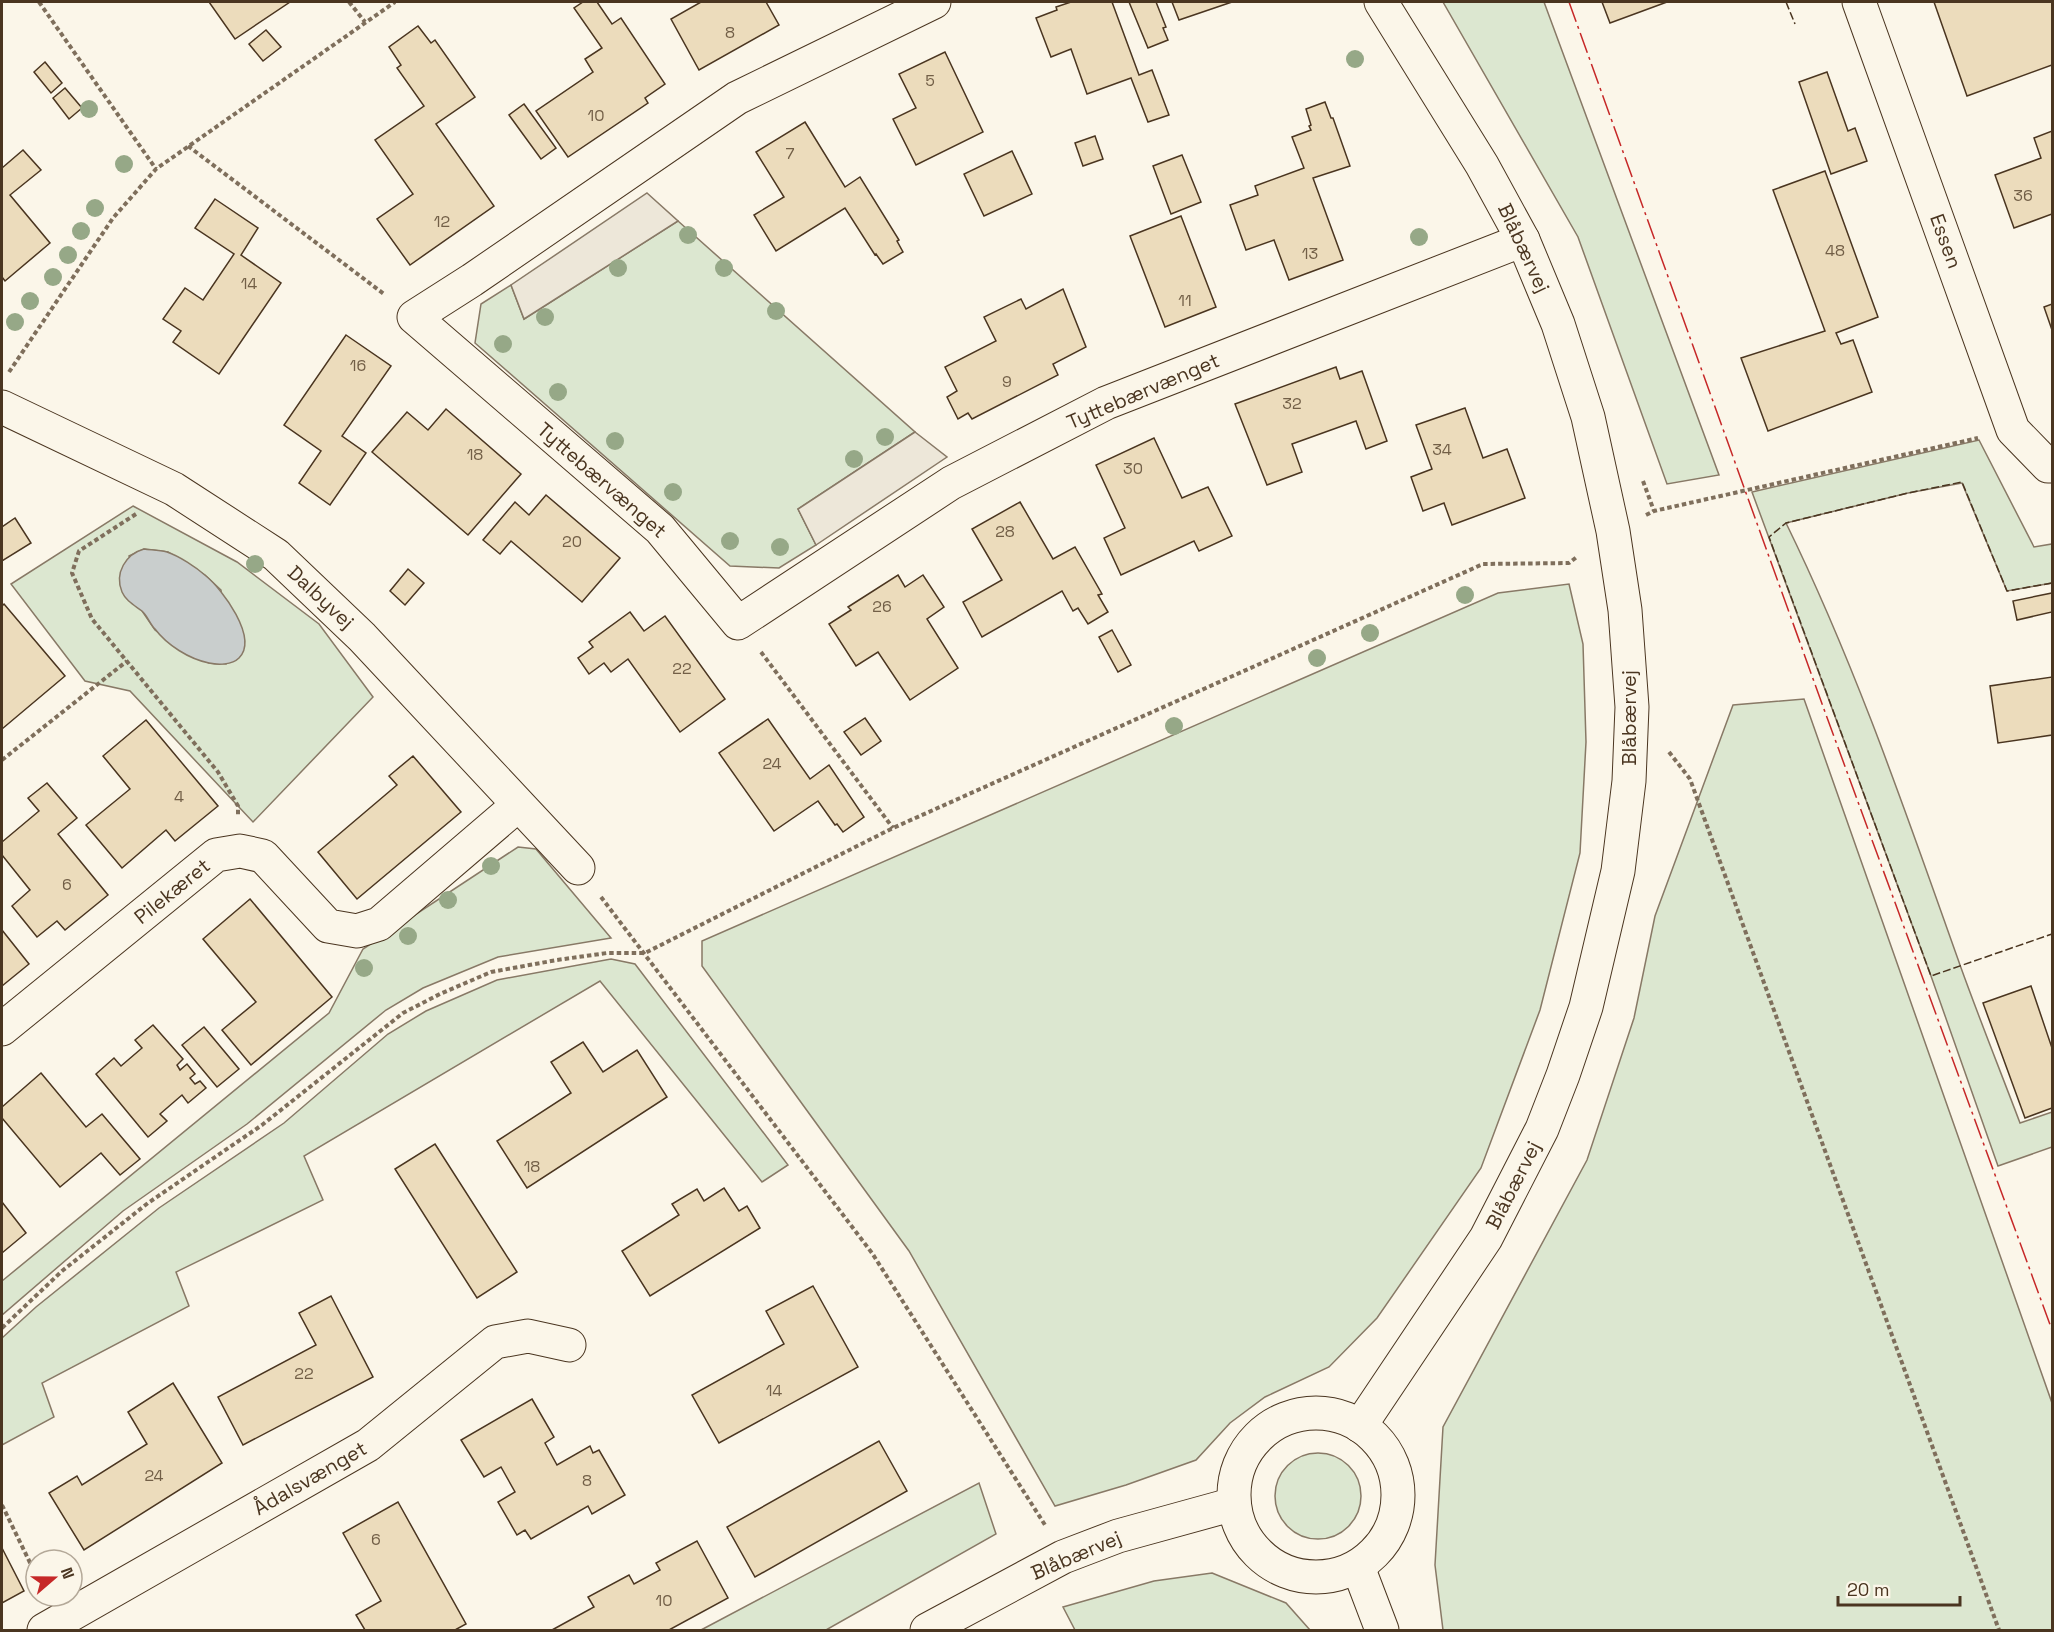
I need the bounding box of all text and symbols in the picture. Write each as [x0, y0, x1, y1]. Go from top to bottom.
house number: 8 [725, 22, 735, 43]
house number: 5 [925, 70, 935, 91]
house number: 10 [588, 105, 604, 126]
house number: 7 [785, 143, 795, 164]
house number: 36 [2013, 185, 2033, 206]
street label: Blåbærvej [1492, 199, 1556, 297]
street label: Essen [1924, 210, 1968, 272]
house number: 12 [434, 211, 450, 232]
house number: 48 [1825, 240, 1845, 261]
house number: 13 [1302, 243, 1318, 264]
house number: 14 [241, 273, 257, 294]
house number: 11 [1178, 290, 1192, 311]
street label: Tyttebærvænget [1063, 347, 1223, 435]
house number: 16 [350, 355, 366, 376]
house number: 9 [1002, 371, 1012, 392]
house number: 32 [1282, 393, 1302, 414]
street label: Tyttebærvænget [532, 417, 672, 543]
house number: 34 [1432, 439, 1452, 460]
house number: 18 [467, 444, 483, 465]
house number: 30 [1123, 458, 1143, 479]
house number: 28 [995, 521, 1015, 542]
house number: 20 [562, 531, 582, 552]
street label: Dalbyvej [282, 560, 360, 634]
house number: 26 [872, 596, 892, 617]
house number: 22 [672, 658, 692, 679]
street label: Blåbærvej [1616, 670, 1642, 766]
house number: 24 [762, 753, 782, 774]
house number: 4 [174, 786, 184, 807]
street label: Pilekæret [129, 852, 215, 930]
house number: 6 [62, 874, 72, 895]
street label: Blåbærvej [1480, 1136, 1546, 1234]
house number: 18 [524, 1156, 540, 1177]
house number: 22 [294, 1363, 314, 1384]
house number: 14 [766, 1380, 782, 1401]
street label: Ådalsvænget [249, 1435, 371, 1521]
house number: 24 [144, 1465, 164, 1486]
house number: 8 [582, 1470, 592, 1491]
street label: Blåbærvej [1027, 1524, 1125, 1586]
house number: 6 [371, 1529, 381, 1550]
north arrow [24, 1548, 84, 1608]
text: N [56, 1564, 79, 1582]
scale bar [1838, 1569, 1960, 1607]
text: 20 m [1847, 1578, 1890, 1601]
house number: 10 [656, 1590, 672, 1611]

